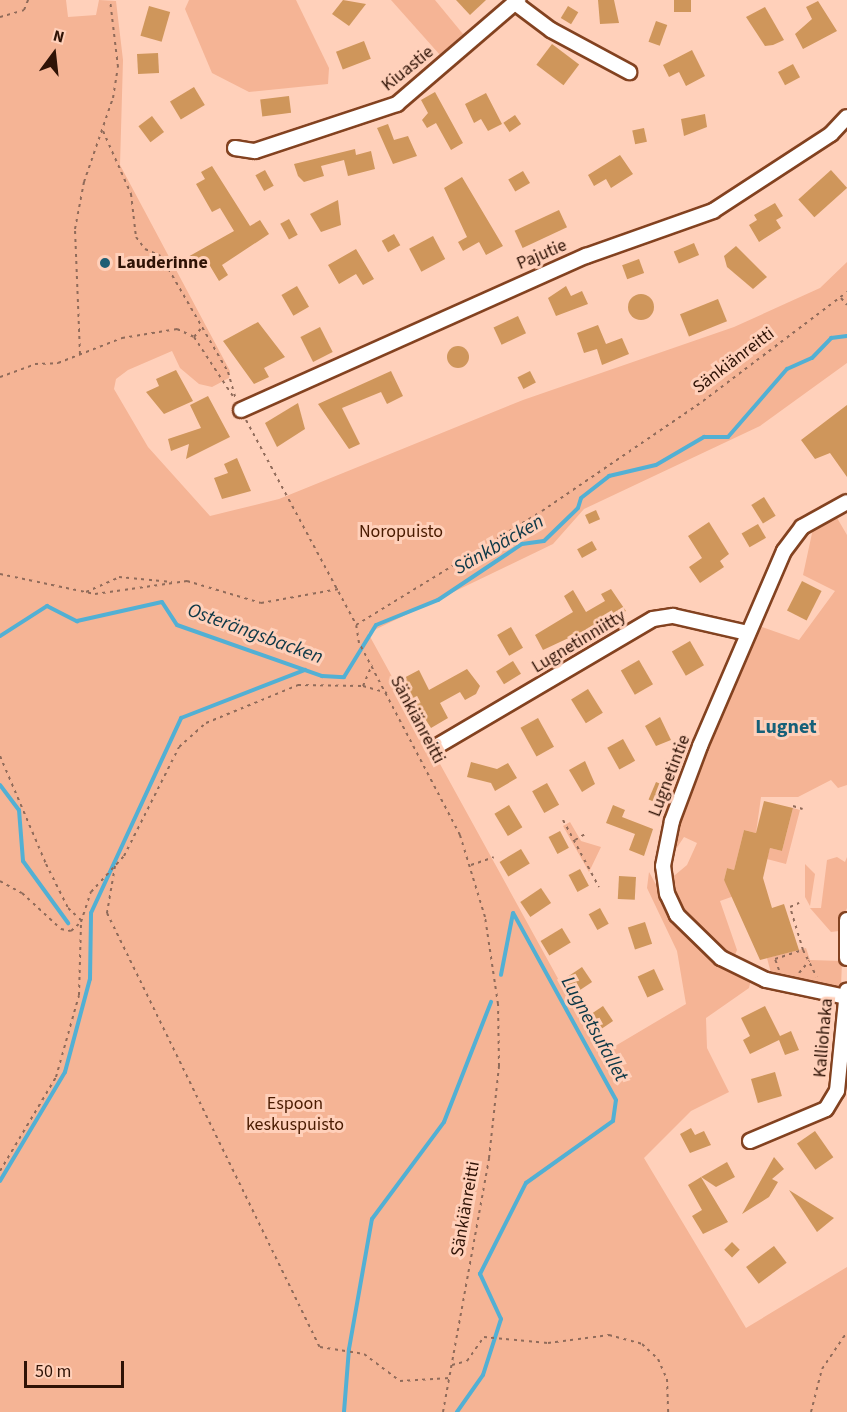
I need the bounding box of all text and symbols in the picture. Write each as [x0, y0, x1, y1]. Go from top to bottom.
north arrow [24, 24, 84, 84]
text: N [51, 25, 67, 49]
street label: Kiuastie [378, 42, 438, 96]
street label: Pajutie [514, 235, 570, 275]
place label: Lauderinne [117, 252, 208, 274]
marker: Lauderinne [98, 256, 112, 270]
street label: Sänkiänreitti [689, 323, 779, 399]
water label: Sänkbäcken [450, 510, 548, 580]
park label: Noropuisto [359, 521, 443, 543]
water label: Osterängsbacken [184, 598, 326, 670]
street label: Lugnetinniitty [528, 606, 630, 678]
street label: Sänkiänreitti [385, 672, 449, 768]
district label: Lugnet [755, 715, 817, 739]
street label: Lugnetintie [645, 732, 695, 820]
water label: Lugnetsufallet [555, 972, 633, 1086]
street label: Kalliohaka [810, 997, 838, 1079]
park label: Espoon keskuspuisto [246, 1094, 344, 1136]
street label: Sänkiänreitti [447, 1160, 485, 1258]
scale bar [27, 1349, 128, 1387]
text: 50 m [35, 1359, 71, 1384]

